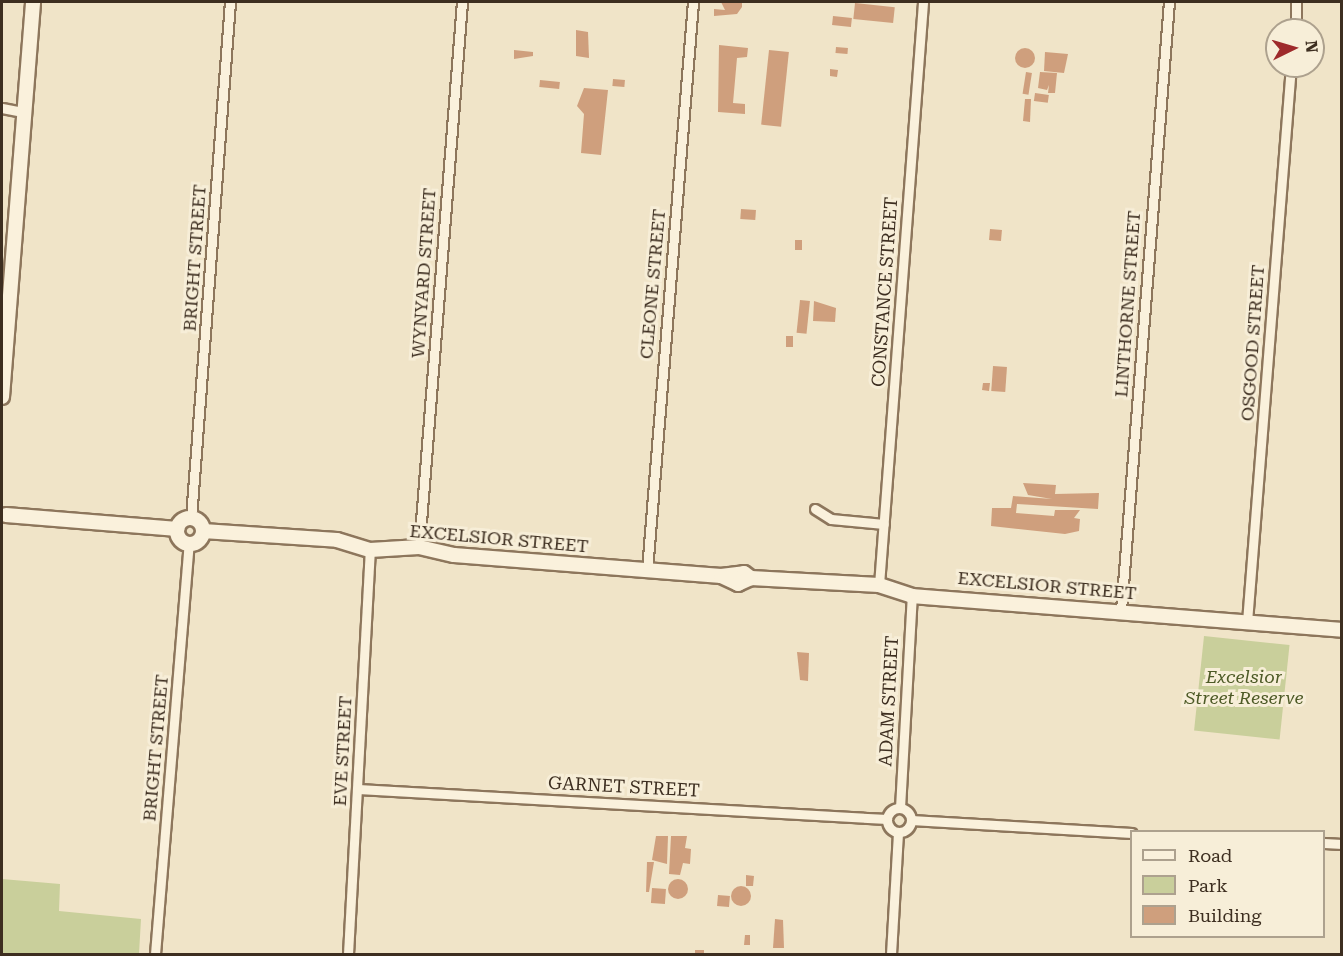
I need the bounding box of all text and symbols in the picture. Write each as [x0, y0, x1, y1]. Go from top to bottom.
north arrow [1265, 18, 1325, 78]
text: N [1301, 40, 1321, 54]
street label: BRIGHT STREET [179, 184, 211, 332]
street label: WYNYARD STREET [407, 187, 441, 359]
street label: CONSTANCE STREET [868, 196, 902, 388]
street label: CLEONE STREET [636, 208, 670, 360]
street label: LINTHORNE STREET [1111, 210, 1145, 398]
street label: OSGOOD STREET [1237, 264, 1269, 422]
street label: EXCELSIOR STREET [409, 520, 589, 558]
street label: EXCELSIOR STREET [957, 567, 1137, 605]
street label: ADAM STREET [875, 635, 903, 767]
park label: Excelsior Street Reserve [1184, 667, 1304, 710]
street label: BRIGHT STREET [139, 674, 173, 822]
street label: EVE STREET [329, 695, 357, 807]
street label: GARNET STREET [548, 772, 700, 802]
legend [1130, 830, 1325, 938]
text: Road [1188, 845, 1232, 866]
text: Park [1188, 875, 1228, 896]
text: Building [1188, 905, 1262, 926]

